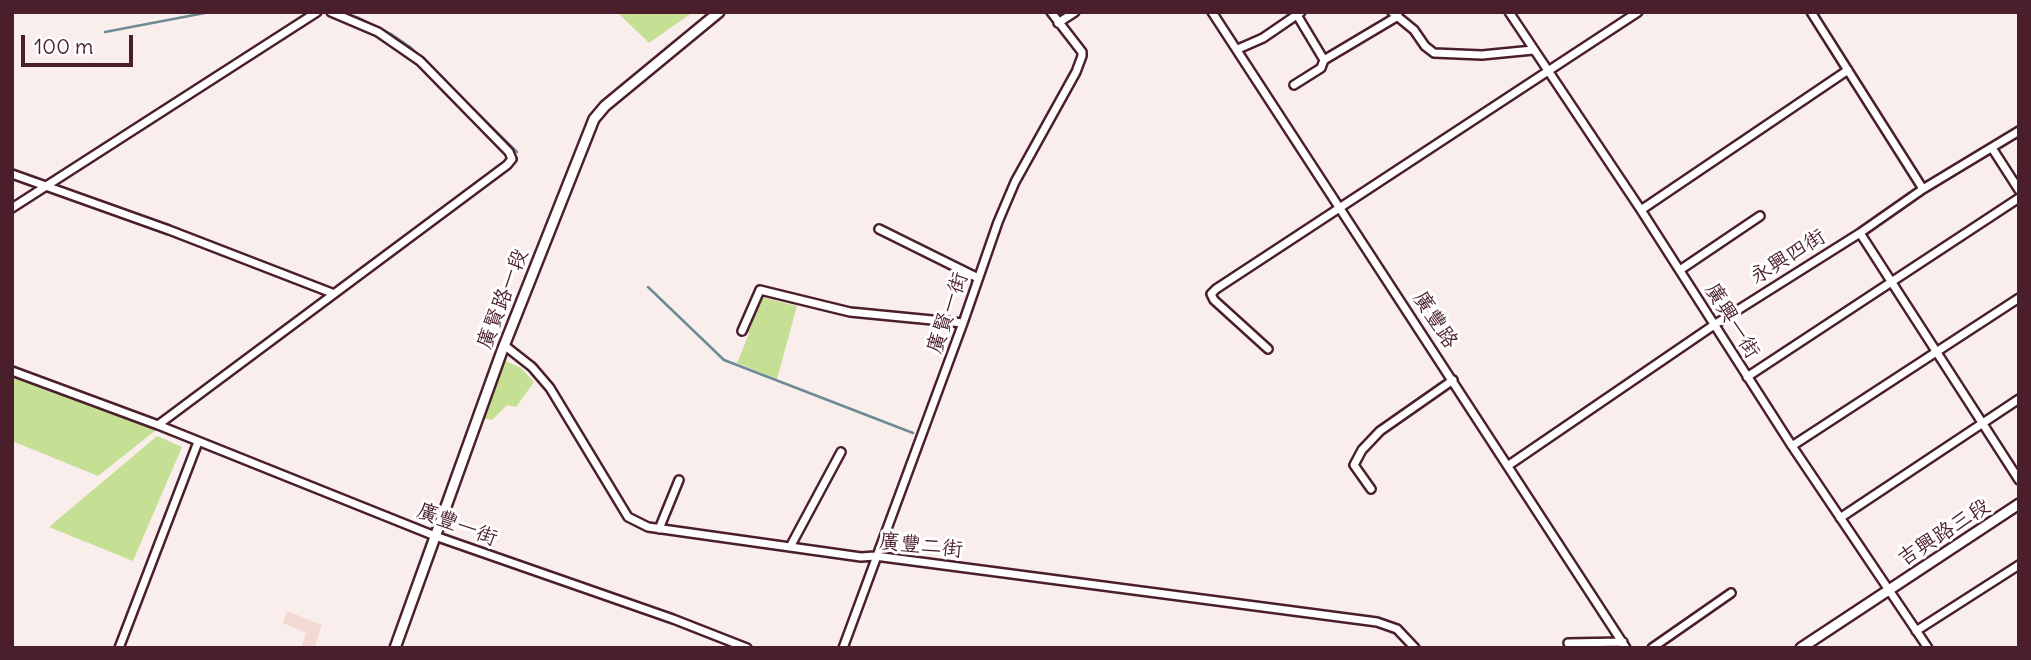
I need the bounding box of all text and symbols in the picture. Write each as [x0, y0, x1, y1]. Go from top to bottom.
scale bar [24, 21, 136, 65]
text: 100 m [34, 33, 93, 60]
street label: 永興四街 [1746, 224, 1830, 290]
street label: 廣賢路一段 [472, 245, 534, 353]
street label: 廣賢一街 [922, 269, 974, 357]
street label: 廣興一街 [1699, 279, 1765, 363]
street label: 廣豐路 [1407, 287, 1463, 353]
street label: 吉興路三段 [1893, 494, 1995, 572]
street label: 廣豐一街 [413, 498, 501, 552]
street label: 廣豐二街 [878, 529, 964, 563]

